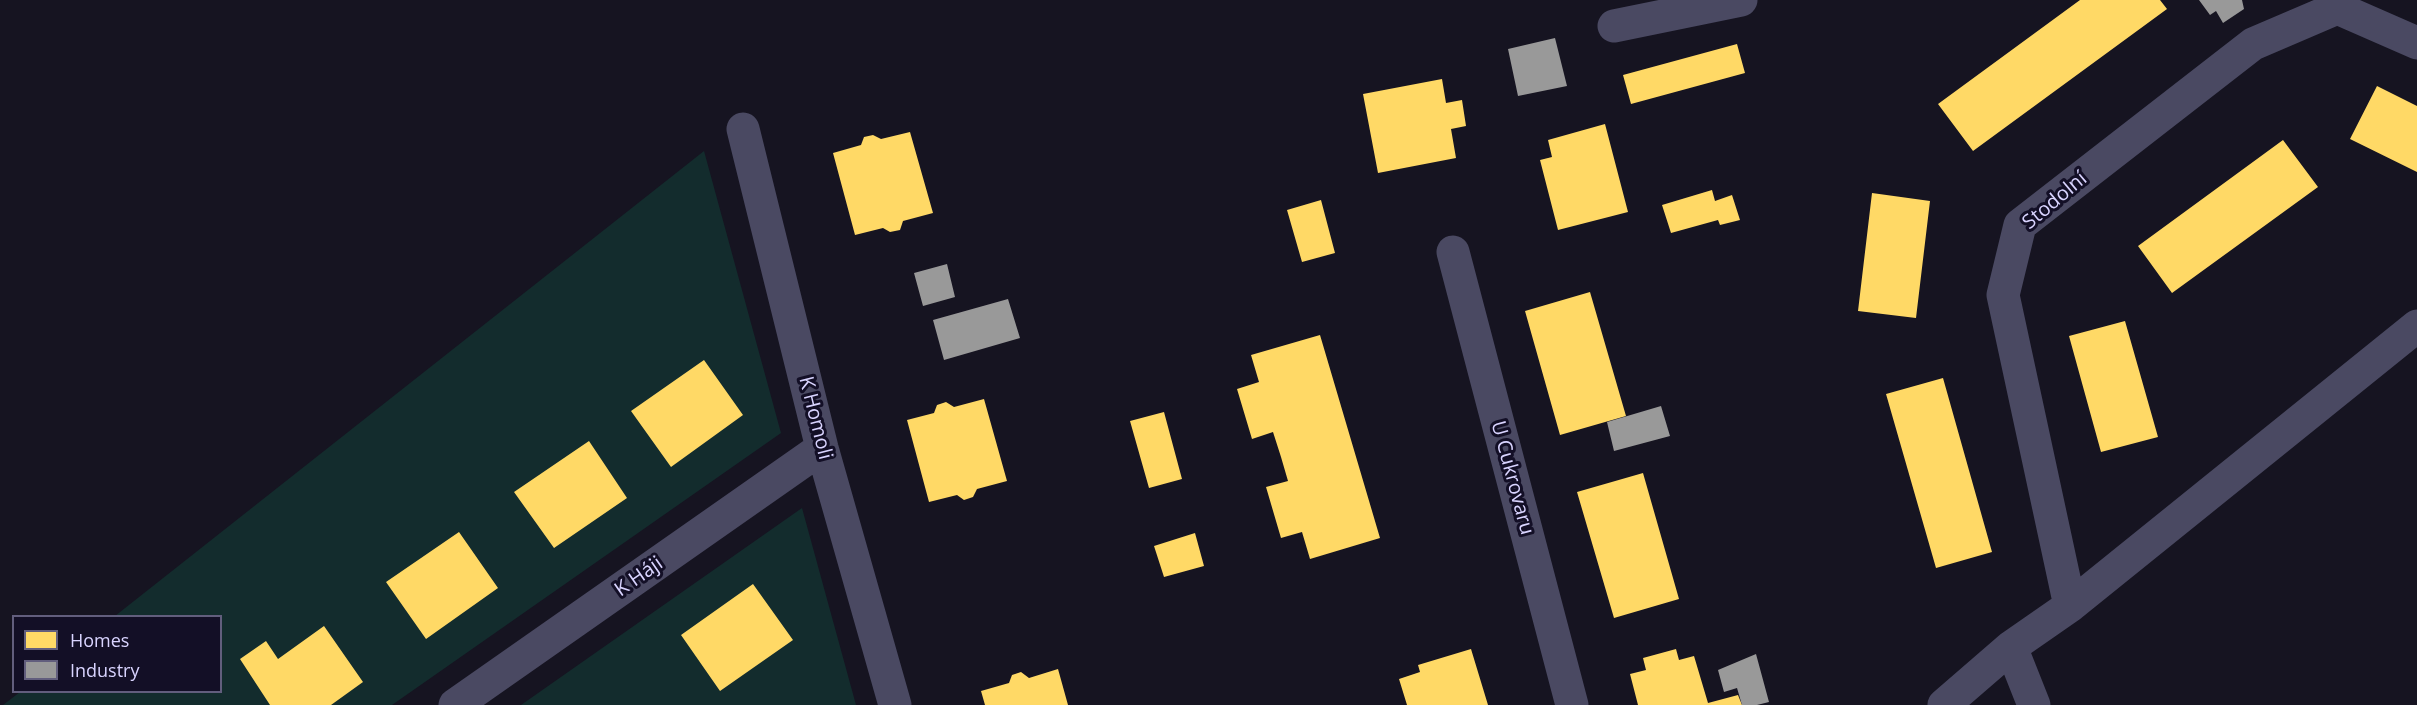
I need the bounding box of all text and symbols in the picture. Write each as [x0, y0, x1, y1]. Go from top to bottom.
street label: Stodolní [2018, 167, 2092, 235]
street label: K Homoli [793, 374, 837, 462]
street label: U Cukrovaru [1485, 418, 1539, 538]
street label: K Háji [610, 552, 668, 602]
legend [12, 615, 222, 693]
text: Homes [70, 628, 129, 652]
text: Industry [70, 658, 140, 682]

